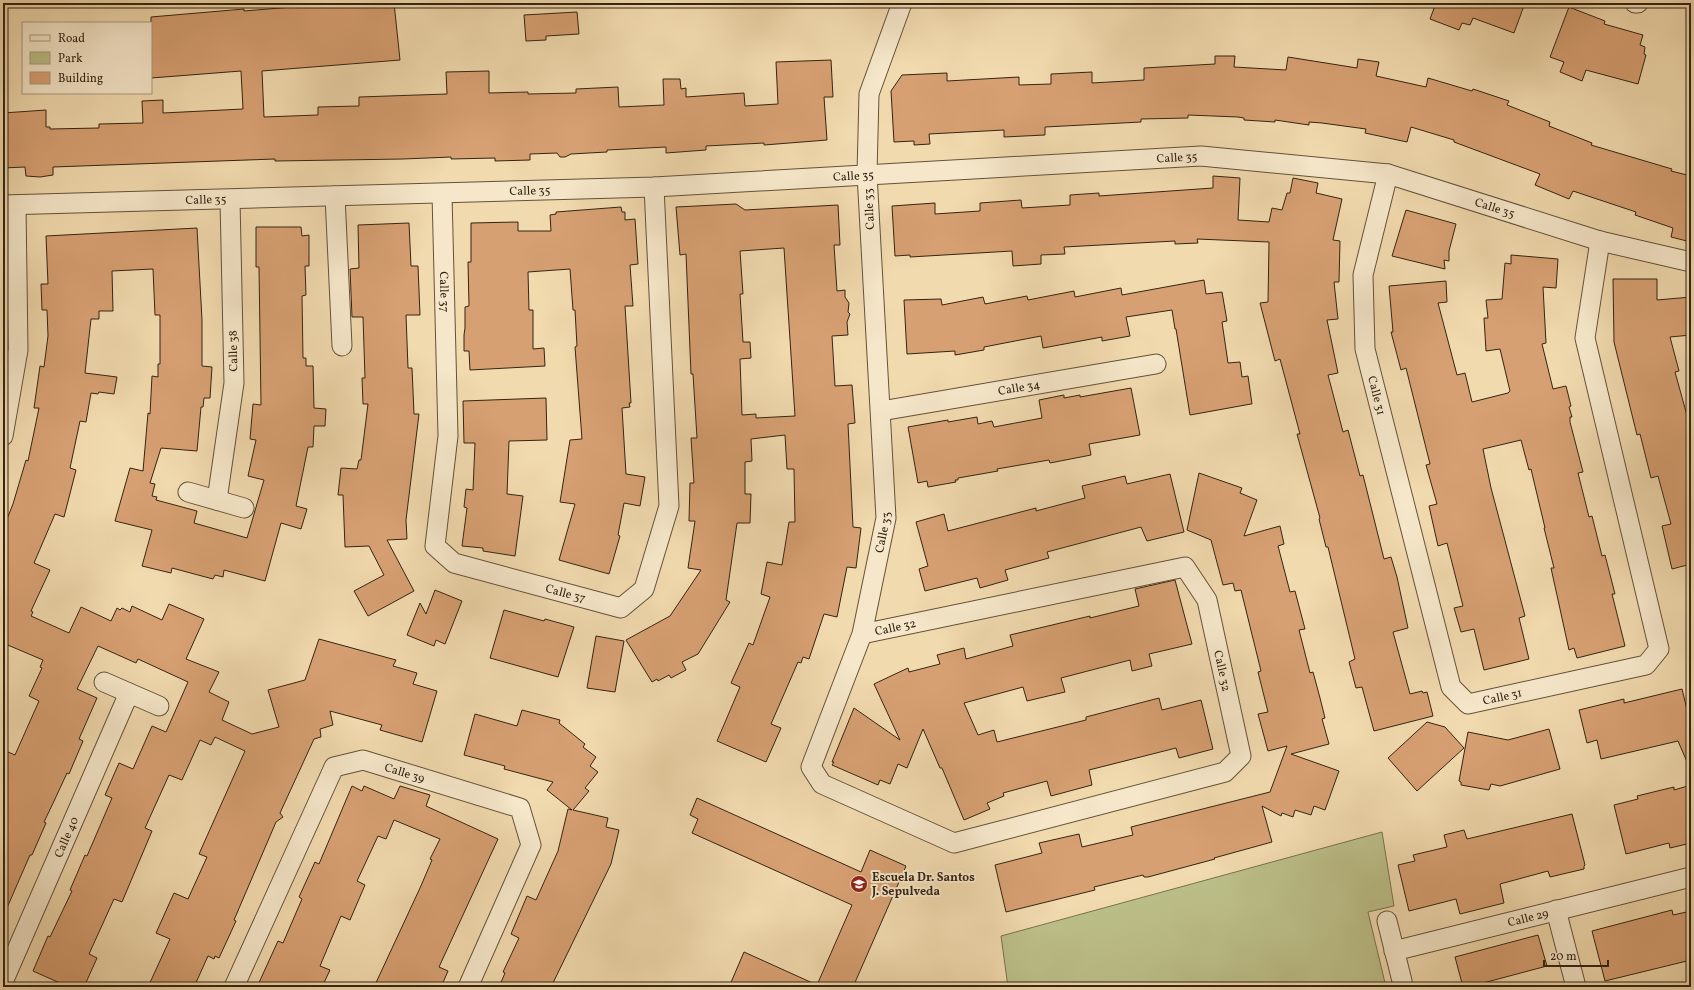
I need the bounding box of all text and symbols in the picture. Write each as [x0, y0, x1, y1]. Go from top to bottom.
legend [22, 22, 152, 94]
text: Road [58, 31, 85, 47]
text: Park [58, 51, 83, 67]
text: Building [58, 71, 103, 87]
street label: Calle 35 [1156, 149, 1198, 168]
street label: Calle 35 [833, 168, 875, 186]
street label: Calle 35 [509, 183, 551, 200]
street label: Calle 33 [861, 188, 879, 230]
street label: Calle 35 [185, 192, 227, 209]
street label: Calle 35 [1473, 195, 1517, 223]
street label: Calle 37 [435, 271, 452, 313]
street label: Calle 38 [226, 330, 242, 372]
street label: Calle 31 [1363, 374, 1389, 417]
street label: Calle 34 [997, 377, 1041, 400]
street label: Calle 33 [872, 512, 895, 554]
street label: Calle 37 [543, 581, 588, 607]
street label: Calle 32 [873, 616, 918, 640]
street label: Calle 32 [1209, 649, 1234, 693]
street label: Calle 31 [1481, 685, 1524, 710]
street label: Calle 39 [382, 760, 426, 787]
street label: Calle 40 [51, 815, 83, 861]
place label: Escuela Dr. Santos J. Sepulveda [871, 870, 975, 900]
school or university icon: Escuela Dr. Santos J. Sepulveda [849, 874, 869, 894]
street label: Calle 29 [1506, 906, 1550, 931]
scale bar [1544, 942, 1608, 968]
text: 20 m [1550, 949, 1577, 965]

